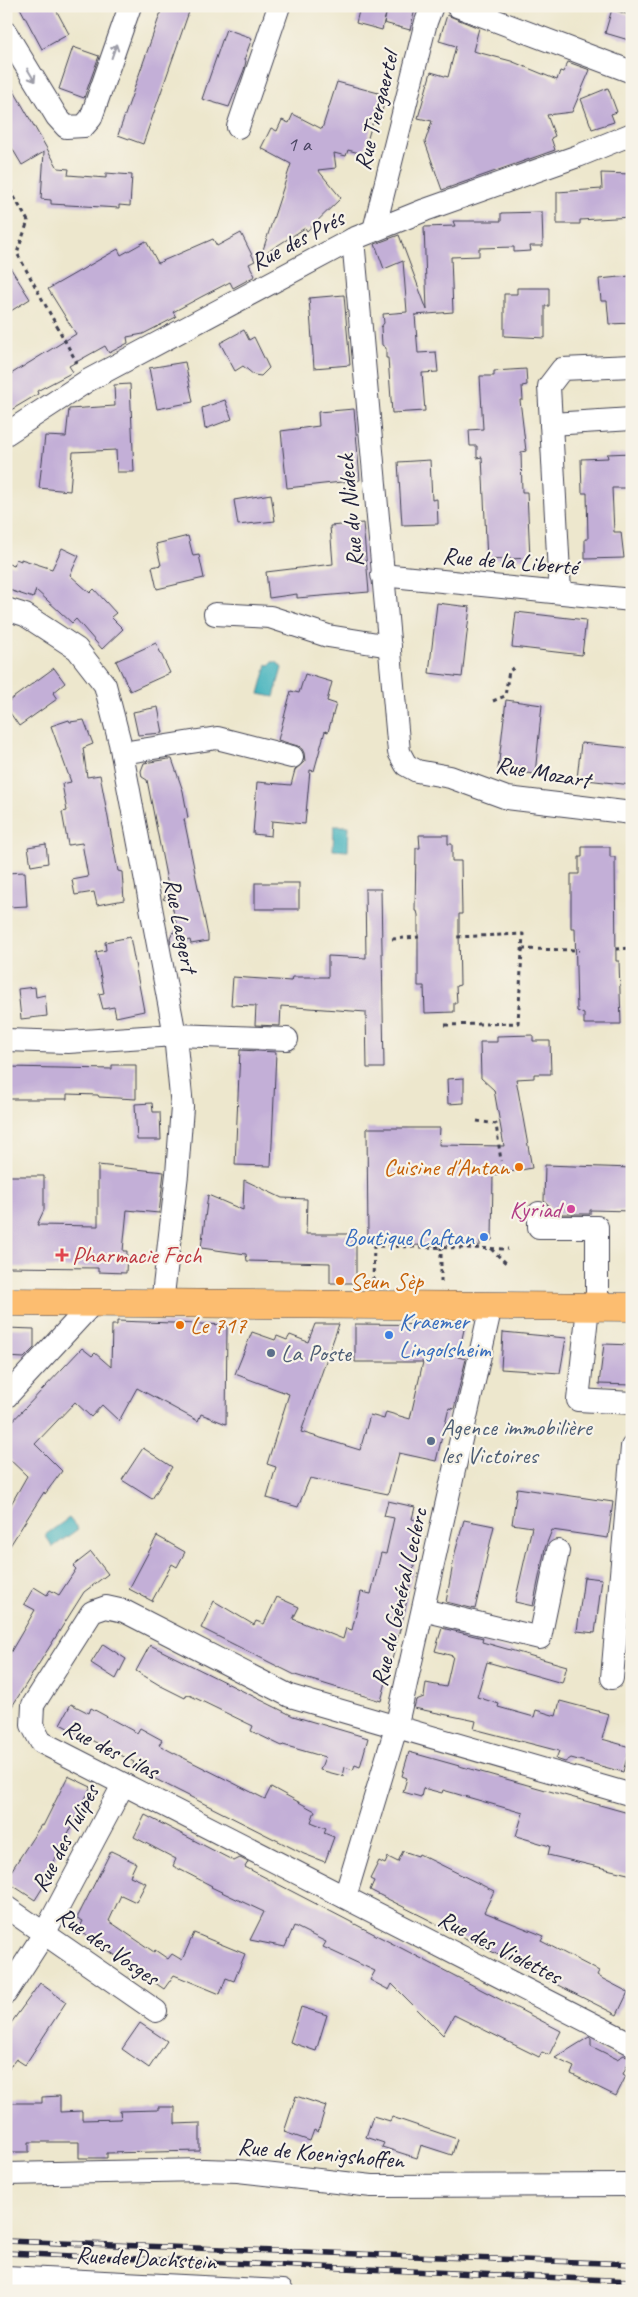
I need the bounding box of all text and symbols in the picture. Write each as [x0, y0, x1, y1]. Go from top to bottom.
one-way arrow [110, 44, 119, 59]
street label: Rue Tiergaertel [347, 45, 406, 173]
one-way arrow [27, 67, 37, 81]
house number: 1 a [287, 131, 313, 157]
street label: Rue des Prés [245, 202, 351, 277]
street label: Rue du Nideck [330, 451, 370, 569]
street label: Rue de la Liberté [441, 540, 583, 582]
street label: Rue Mozart [494, 749, 595, 796]
street label: Rue Laegert [157, 875, 205, 978]
place label: Cuisine d'Antan [383, 1152, 510, 1182]
marker: Cuisine d'Antan [513, 1161, 525, 1173]
place label: Kyriad [509, 1194, 565, 1224]
marker: Kyriad [565, 1203, 577, 1215]
place label: Boutique Caftan [344, 1222, 475, 1252]
marker: Boutique Caftan [478, 1231, 490, 1243]
place label: Pharmacie Foch [72, 1240, 203, 1270]
marker: Pharmacie Foch [56, 1249, 68, 1261]
place label: Seun Sèp [350, 1266, 424, 1296]
marker: Seun Sèp [334, 1275, 346, 1287]
place label: Kraemer Lingolsheim [399, 1306, 491, 1364]
place label: Le 717 [190, 1310, 247, 1340]
marker: Le 717 [174, 1319, 186, 1331]
marker: Kraemer Lingolsheim [383, 1329, 395, 1341]
place label: La Poste [281, 1338, 353, 1368]
marker: La Poste [265, 1347, 277, 1359]
place label: Agence immobilière les Victoires [441, 1412, 594, 1470]
marker: Agence immobilière les Victoires [425, 1435, 437, 1447]
street label: Rue du Général Leclerc [364, 1504, 434, 1689]
street label: Rue des Lilas [58, 1712, 166, 1787]
street label: Rue des Tulipes [24, 1778, 107, 1897]
street label: Rue des Vosges [51, 1900, 166, 1993]
street label: Rue des Violettes [433, 1903, 568, 1992]
street label: Rue de Koenigshoffen [237, 2131, 407, 2175]
street label: Rue de Dachstein [75, 2239, 218, 2277]

